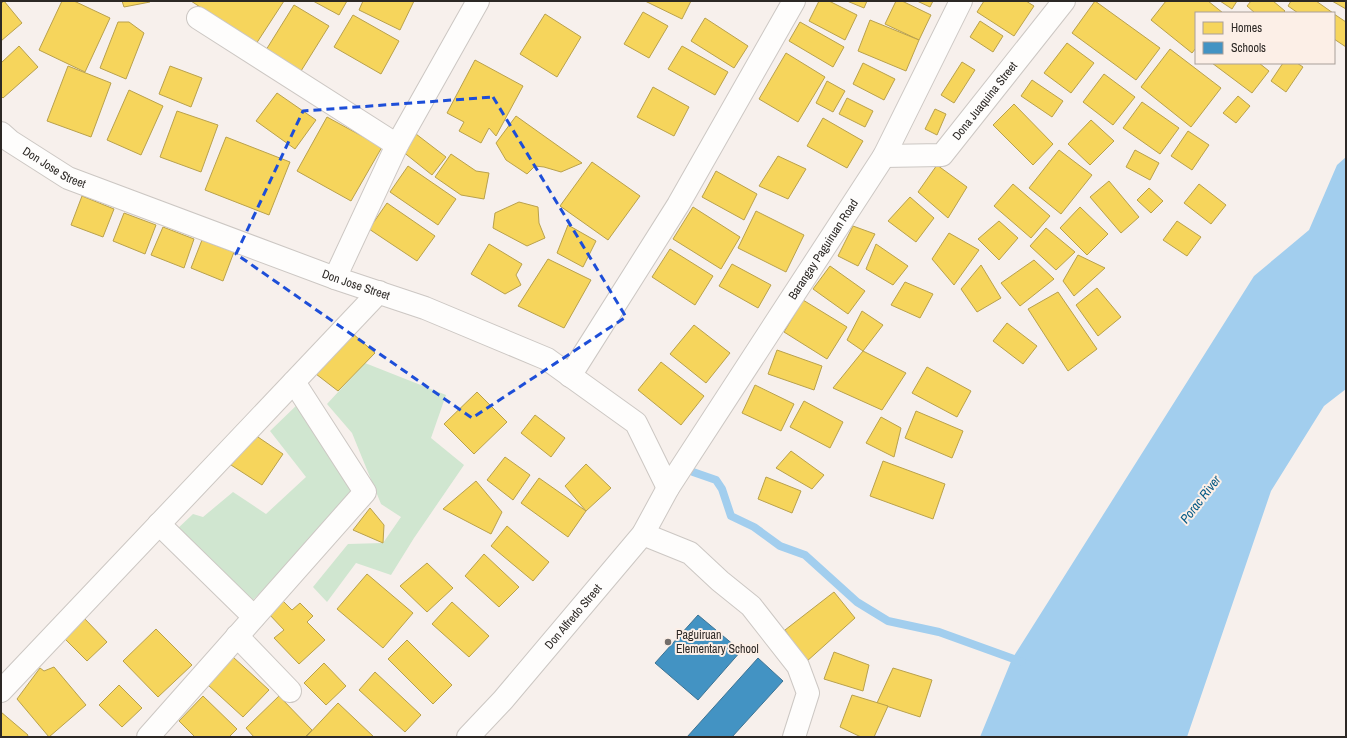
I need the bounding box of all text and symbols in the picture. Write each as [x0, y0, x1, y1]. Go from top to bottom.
legend [1195, 12, 1335, 64]
text: Homes [1231, 20, 1262, 36]
text: Schools [1231, 40, 1266, 56]
street label: Dona Juaquina Street [949, 58, 1021, 144]
street label: Don Jose Street [20, 143, 88, 192]
street label: Barangay Paguiruan Road [785, 196, 862, 303]
street label: Don Jose Street [320, 266, 392, 304]
water label: Porac River [1176, 472, 1225, 527]
street label: Don Alfredo Street [541, 580, 606, 653]
place label: Paguiruan Elementary School [676, 627, 759, 657]
marker: Paguiruan Elementary School [663, 637, 673, 647]

